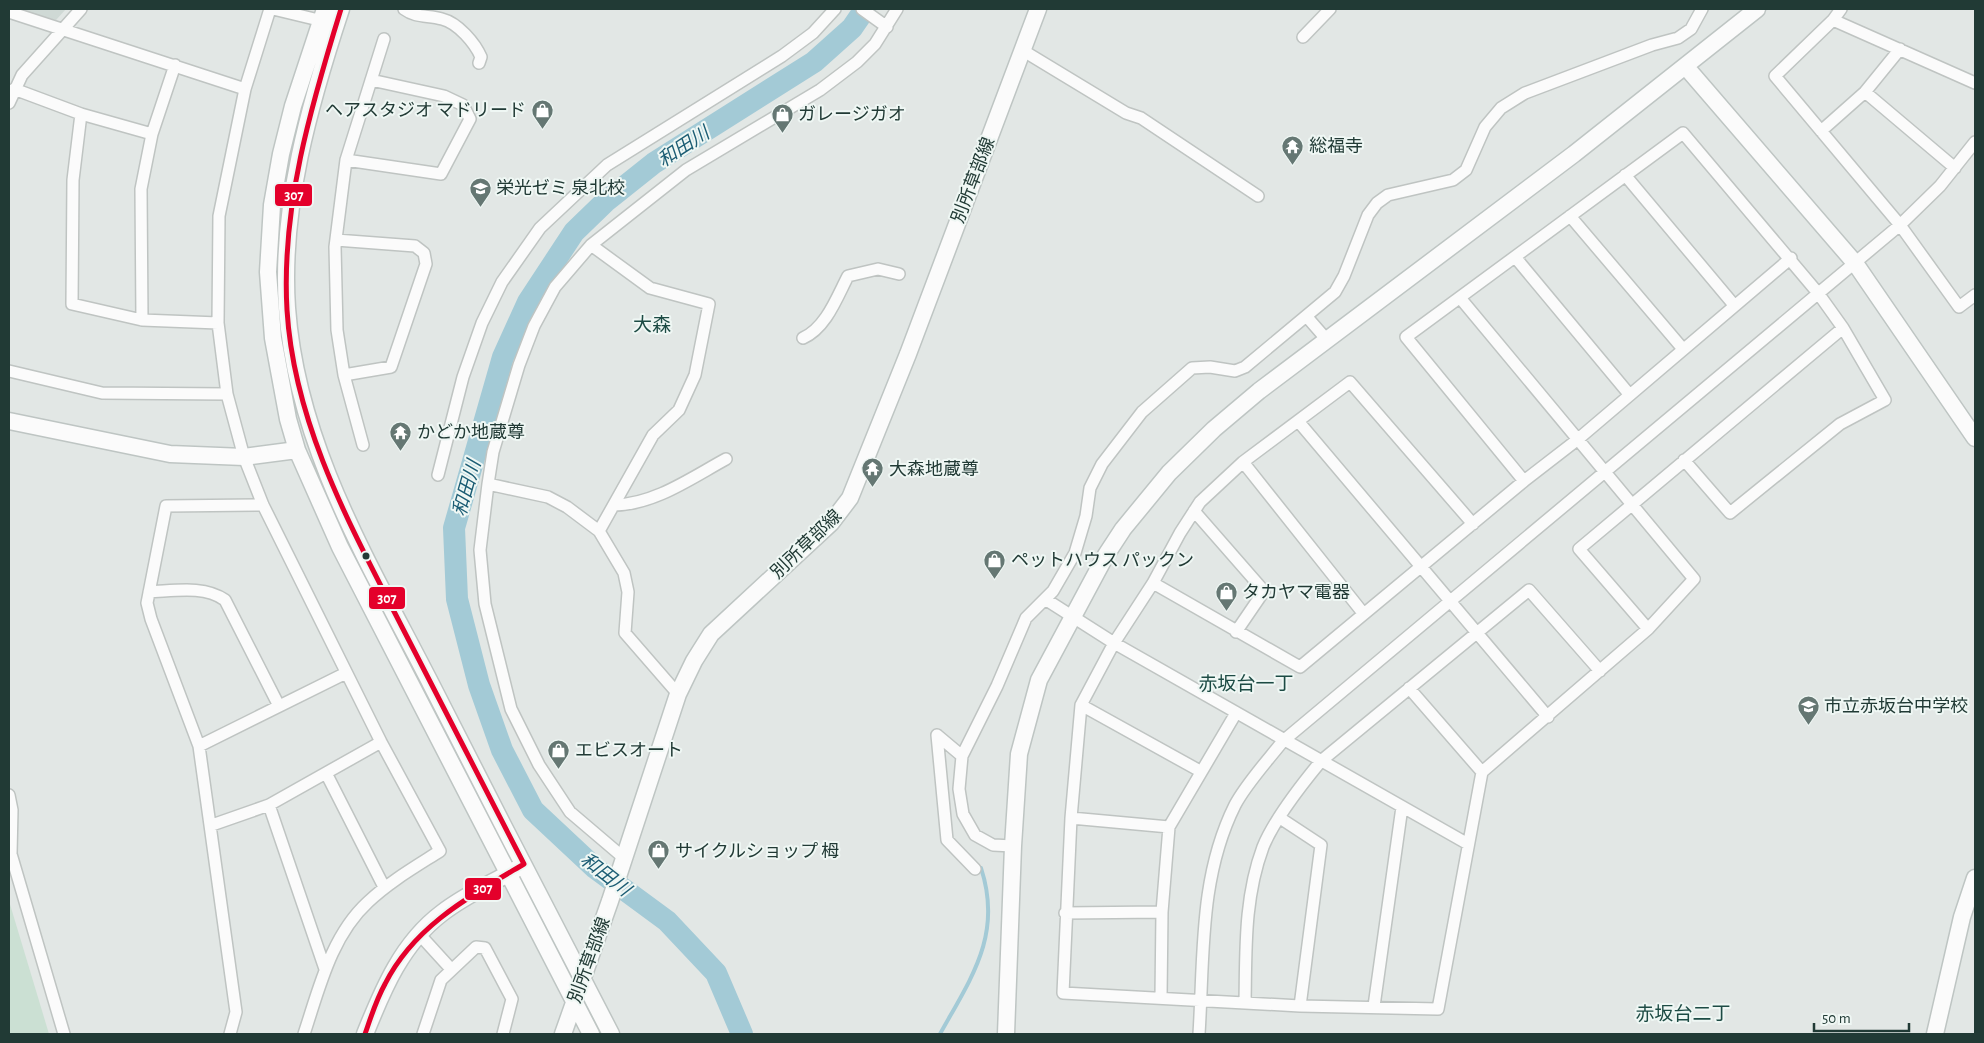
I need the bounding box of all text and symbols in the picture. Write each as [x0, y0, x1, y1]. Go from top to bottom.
shop icon: ヘアスタジオ マドリード [530, 98, 554, 129]
place label: ヘアスタジオ マドリード [325, 101, 526, 120]
shop icon: ガレージガオ [770, 102, 794, 133]
place label: ガレージガオ [798, 105, 906, 124]
water label: 和田川 [654, 122, 715, 171]
street label: 別所草部線 [948, 134, 998, 226]
temple icon: 総福寺 [1281, 134, 1305, 165]
place label: 総福寺 [1309, 136, 1363, 156]
school or university icon: 栄光ゼミ 泉北校 [468, 176, 492, 207]
place label: 栄光ゼミ 泉北校 [496, 178, 625, 198]
line badge: 307 [274, 183, 313, 207]
text: 307 [284, 189, 304, 203]
district label: 大森 [633, 314, 671, 335]
temple icon: かどか地蔵尊 [389, 420, 413, 451]
place label: かどか地蔵尊 [417, 422, 525, 442]
water label: 和田川 [449, 456, 485, 518]
temple icon: 大森地蔵尊 [861, 457, 885, 488]
place label: 大森地蔵尊 [889, 459, 979, 479]
street label: 別所草部線 [767, 506, 845, 582]
shop icon: ペットハウス パックン [983, 548, 1007, 579]
unlabelled marker [361, 551, 371, 561]
place label: ペットハウス パックン [1011, 551, 1194, 570]
shop icon: タカヤマ電器 [1214, 580, 1238, 611]
place label: タカヤマ電器 [1242, 583, 1350, 602]
line badge: 307 [368, 586, 406, 610]
text: 307 [377, 592, 397, 606]
district label: 赤坂台一丁 [1198, 673, 1294, 694]
school or university icon: 市立赤坂台中学校 [1796, 694, 1820, 725]
place label: 市立赤坂台中学校 [1824, 696, 1968, 716]
shop icon: エビスオート [547, 738, 571, 769]
place label: エビスオート [575, 741, 683, 760]
shop icon: サイクルショップ 栂 [647, 839, 671, 870]
place label: サイクルショップ 栂 [675, 842, 839, 861]
water label: 和田川 [577, 849, 636, 901]
line badge: 307 [464, 877, 502, 901]
text: 307 [473, 882, 493, 896]
street label: 別所草部線 [564, 914, 614, 1006]
scale bar [1814, 1000, 1909, 1032]
district label: 赤坂台二丁 [1635, 1003, 1731, 1024]
text: 50 m [1822, 1011, 1851, 1026]

